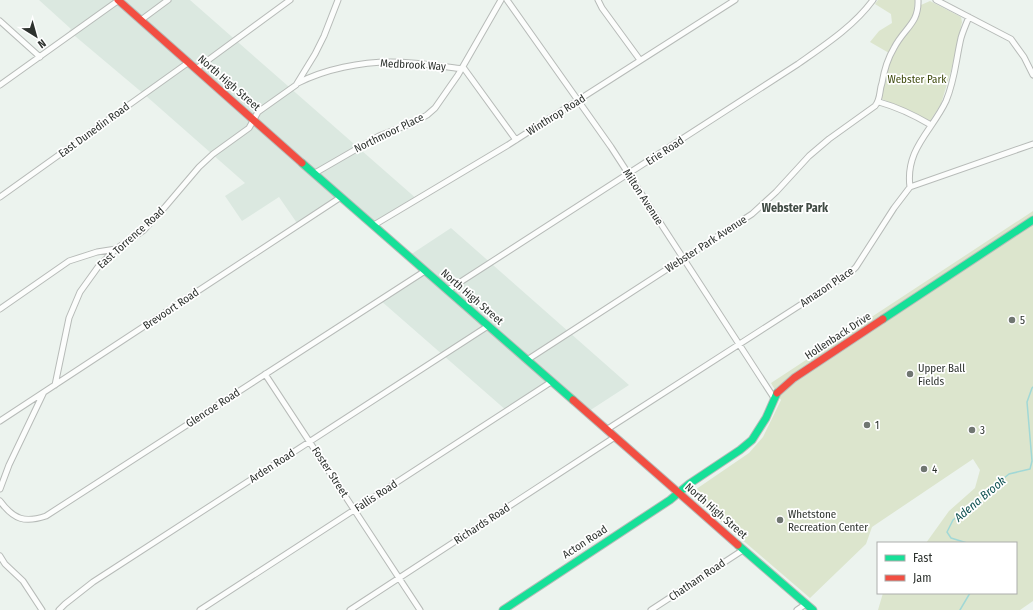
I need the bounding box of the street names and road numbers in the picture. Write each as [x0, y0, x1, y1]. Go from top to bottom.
street label: North High Street [195, 52, 263, 114]
street label: Medbrook Way [380, 57, 446, 73]
street label: Winthrop Road [524, 92, 588, 138]
street label: East Dunedin Road [56, 100, 132, 160]
street label: Northmoor Place [352, 111, 426, 155]
street label: Erie Road [644, 134, 686, 168]
street label: Milton Avenue [620, 167, 666, 227]
street label: East Torrence Road [95, 205, 167, 271]
street label: Webster Park Avenue [663, 213, 749, 275]
street label: Amazon Place [798, 264, 856, 310]
street label: North High Street [438, 266, 506, 328]
street label: Brevoort Road [141, 286, 201, 332]
street label: Hollenback Drive [802, 310, 874, 362]
street label: Glencoe Road [184, 386, 242, 430]
street label: Foster Street [309, 444, 351, 500]
street label: Arden Road [247, 446, 297, 486]
street label: Fallis Road [352, 477, 400, 515]
street label: North High Street [682, 480, 750, 542]
street label: Richards Road [452, 501, 512, 547]
street label: Acton Road [560, 523, 610, 561]
street label: Chatham Road [666, 556, 728, 604]

